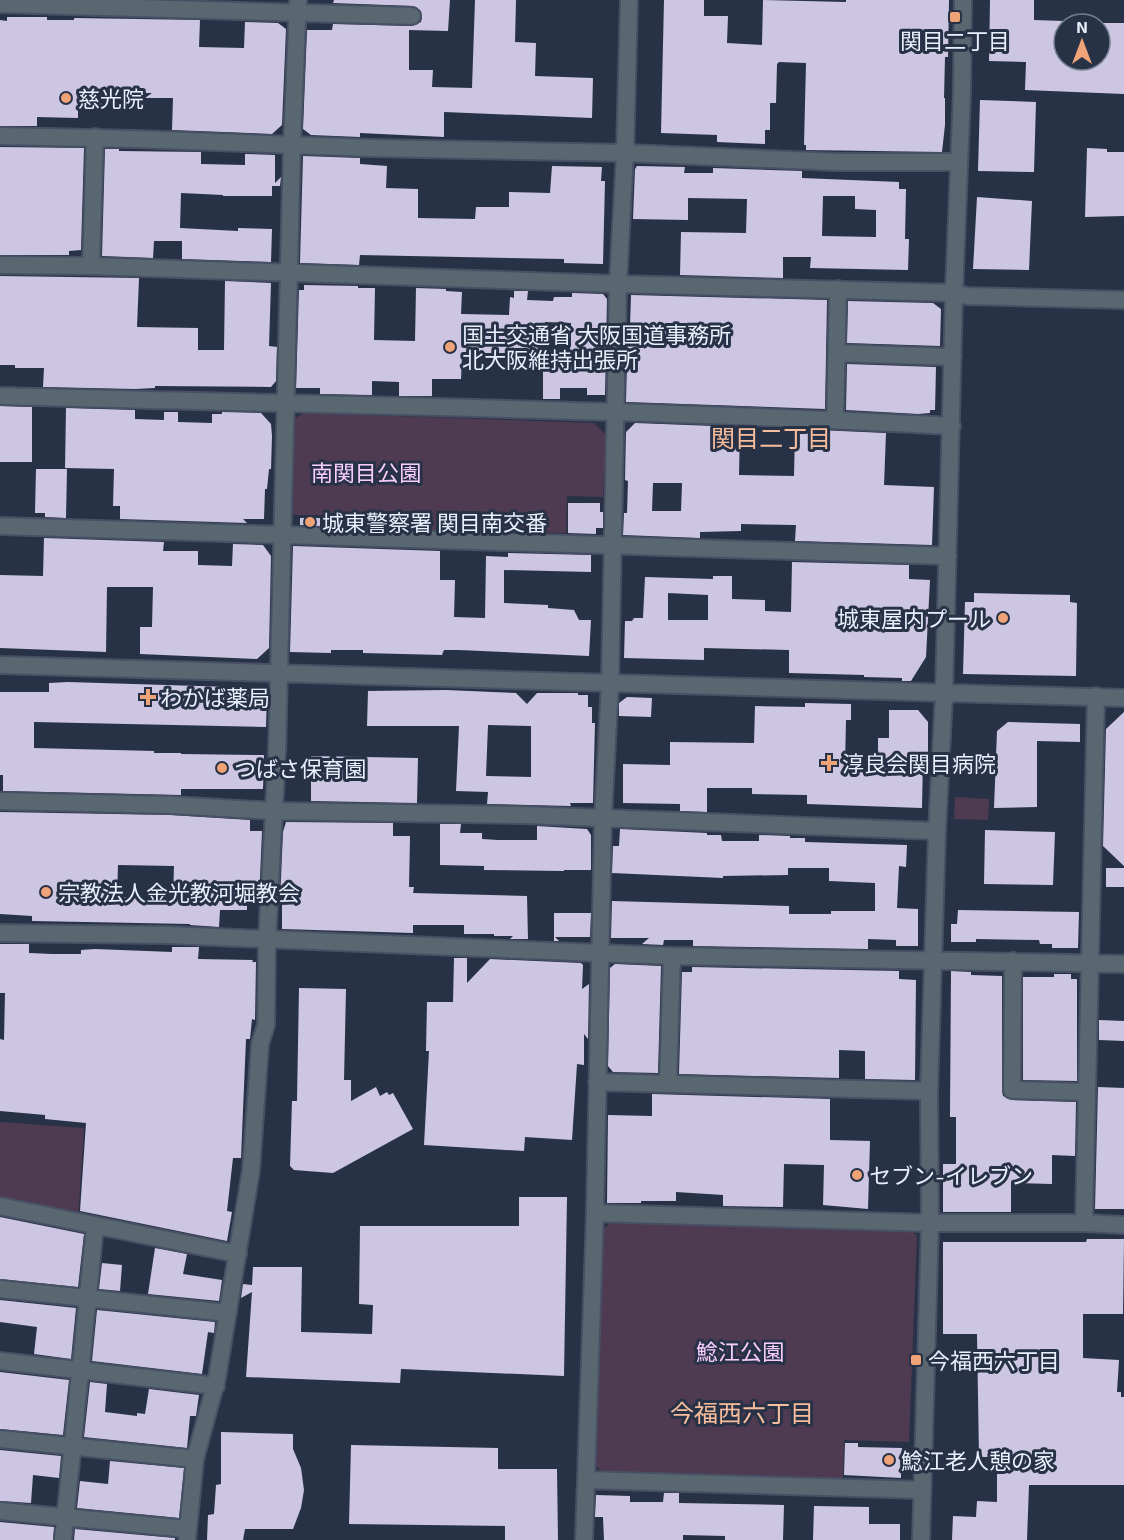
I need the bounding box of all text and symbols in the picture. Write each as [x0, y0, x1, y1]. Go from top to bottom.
marker: 関目二丁目 [948, 10, 962, 24]
north arrow [1052, 12, 1112, 72]
text: N [1076, 17, 1088, 36]
place label: 関目二丁目 [900, 27, 1010, 53]
place label: 慈光院 [78, 85, 144, 111]
marker: 慈光院 [59, 91, 73, 105]
place label: 国土交通省 大阪国道事務所 北大阪維持出張所 [462, 321, 731, 372]
marker: 国土交通省 大阪国道事務所 北大阪維持出張所 [443, 340, 457, 354]
district label: 関目二丁目 [711, 423, 831, 452]
park label: 南関目公園 [311, 459, 421, 485]
place label: 城東警察署 関目南交番 [322, 509, 547, 535]
marker: 城東警察署 関目南交番 [303, 515, 317, 529]
place label: 城東屋内プール [837, 605, 991, 631]
marker: 城東屋内プール [996, 611, 1010, 625]
place label: わかば薬局 [160, 684, 270, 710]
marker: わかば薬局 [141, 690, 155, 704]
place label: 淳良会関目病院 [842, 750, 996, 776]
marker: 淳良会関目病院 [820, 754, 838, 772]
place label: つばさ保育園 [234, 755, 366, 781]
marker: つばさ保育園 [215, 761, 229, 775]
place label: 宗教法人金光教河堀教会 [58, 879, 300, 905]
marker: 宗教法人金光教河堀教会 [39, 885, 53, 899]
place label: セブン-イレブン [869, 1162, 1033, 1188]
marker: セブン-イレブン [850, 1168, 864, 1182]
park label: 鯰江公園 [696, 1338, 784, 1364]
place label: 今福西六丁目 [928, 1347, 1060, 1373]
marker: 今福西六丁目 [909, 1353, 923, 1367]
district label: 今福西六丁目 [670, 1398, 814, 1427]
place label: 鯰江老人憩の家 [901, 1447, 1055, 1473]
marker: 鯰江老人憩の家 [882, 1453, 896, 1467]

